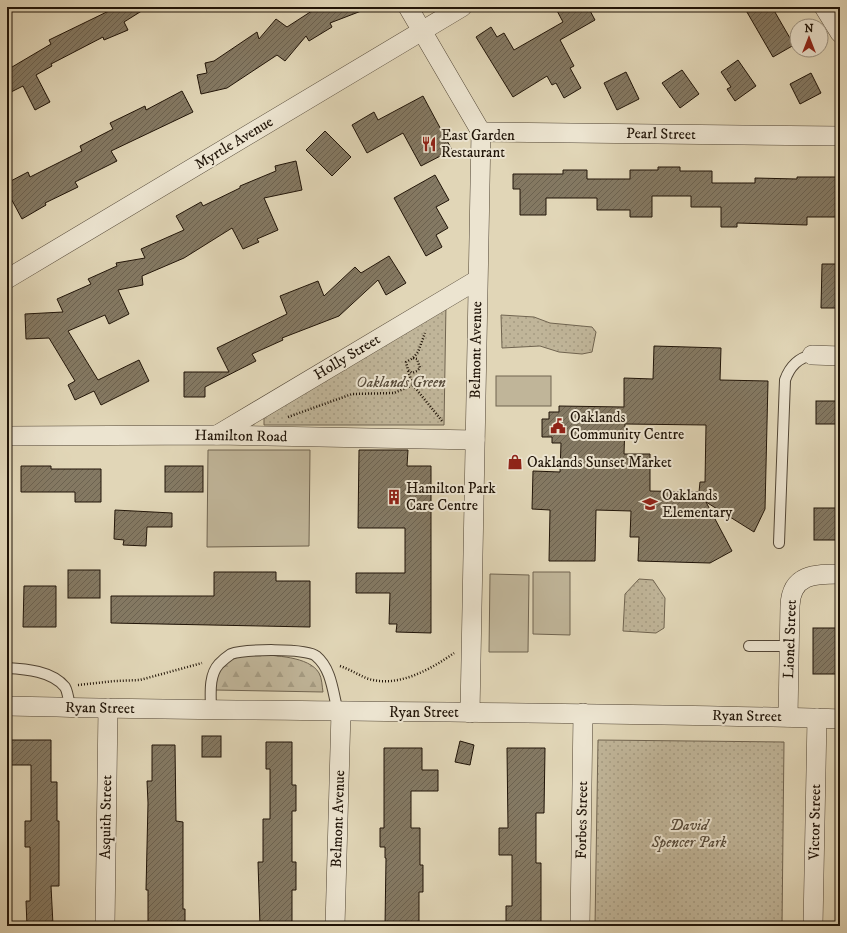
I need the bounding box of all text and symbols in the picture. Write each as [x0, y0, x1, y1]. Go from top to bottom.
north arrow [789, 18, 829, 58]
text: N [804, 22, 814, 36]
street label: Myrtle Avenue [191, 112, 277, 174]
street label: Pearl Street [626, 124, 696, 144]
place label: East Garden Restaurant [441, 126, 515, 162]
restaurant icon: East Garden Restaurant [420, 135, 438, 153]
street label: Belmont Avenue [466, 301, 486, 399]
street label: Holly Street [310, 330, 384, 384]
park label: Oaklands Green [356, 373, 446, 392]
place label: Oaklands Community Centre [570, 408, 684, 444]
public building icon: Oaklands Community Centre [549, 417, 567, 435]
street label: Hamilton Road [194, 426, 288, 446]
shop icon: Oaklands Sunset Market [506, 453, 524, 471]
place label: Oaklands Sunset Market [527, 453, 672, 472]
place label: Hamilton Park Care Centre [406, 479, 496, 515]
place label: Oaklands Elementary [662, 486, 733, 522]
building icon: Hamilton Park Care Centre [385, 488, 403, 506]
school or university icon: Oaklands Elementary [641, 495, 659, 513]
street label: Lionel Street [779, 599, 801, 679]
street label: Ryan Street [65, 698, 135, 718]
street label: Ryan Street [389, 703, 459, 722]
street label: Ryan Street [712, 706, 782, 726]
street label: Belmont Avenue [327, 770, 349, 868]
street label: Asquith Street [96, 774, 116, 859]
street label: Forbes Street [572, 780, 592, 859]
street label: Victor Street [805, 784, 825, 861]
park label: David Spencer Park [650, 816, 727, 852]

